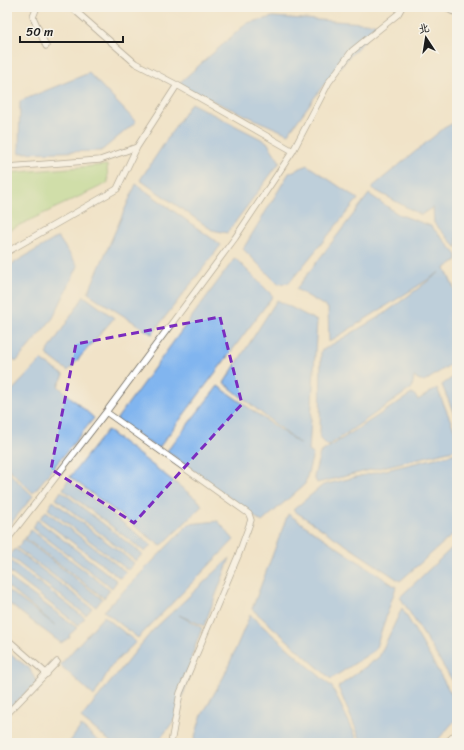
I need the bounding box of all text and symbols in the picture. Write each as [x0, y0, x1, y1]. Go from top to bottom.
scale bar [20, 18, 123, 44]
north arrow [406, 18, 446, 58]
text: 北 [417, 18, 431, 39]
text: 50 m [26, 21, 53, 43]

